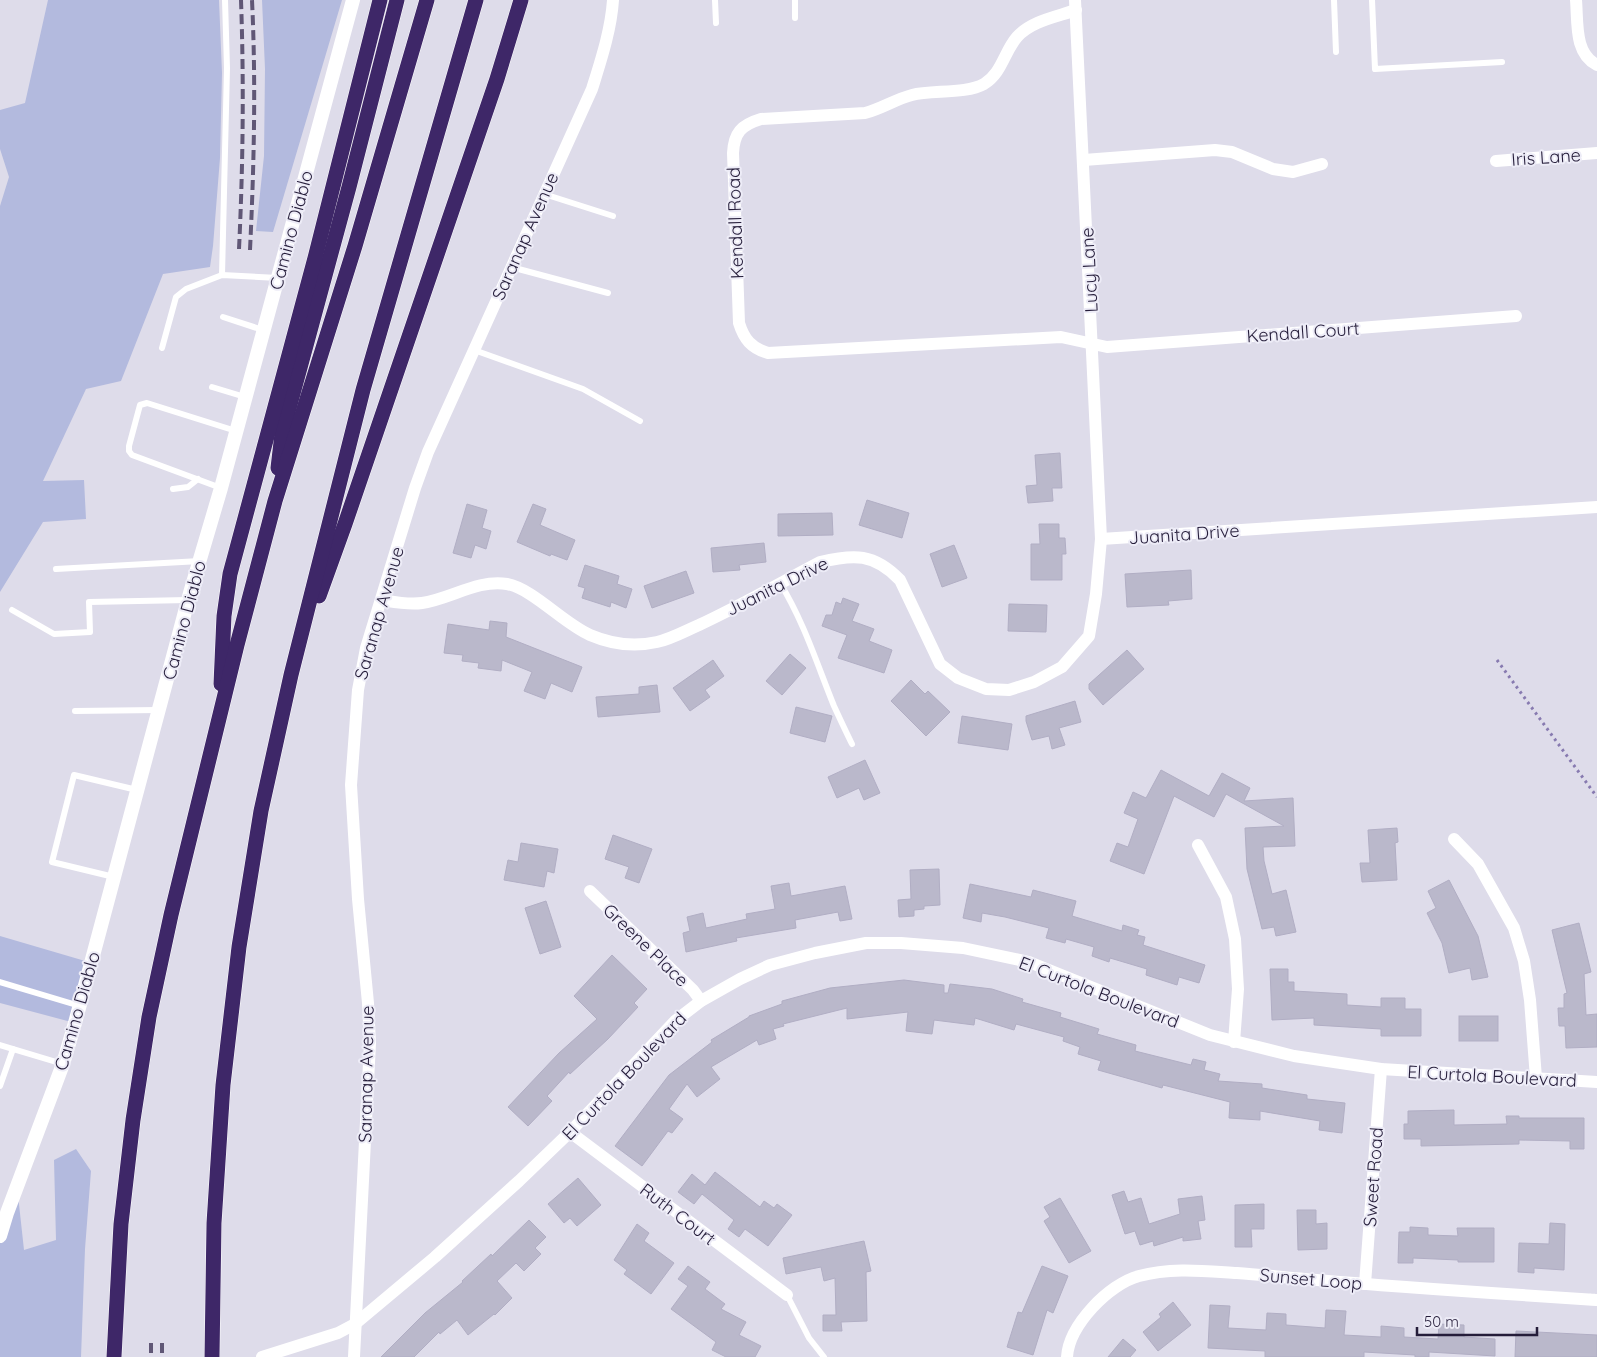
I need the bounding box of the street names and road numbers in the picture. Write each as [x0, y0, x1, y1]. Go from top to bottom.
street label: Iris Lane [1510, 143, 1582, 171]
street label: Kendall Road [722, 167, 748, 279]
street label: Camino Diablo [264, 168, 318, 292]
street label: Saranap Avenue [487, 169, 563, 303]
street label: Lucy Lane [1075, 227, 1103, 313]
street label: Kendall Court [1246, 317, 1360, 347]
street label: Juanita Drive [1128, 519, 1240, 549]
street label: Saranap Avenue [349, 544, 409, 682]
street label: Juanita Drive [722, 551, 832, 621]
street label: Camino Diablo [157, 558, 211, 682]
street label: Greene Place [598, 898, 694, 992]
street label: Camino Diablo [49, 949, 105, 1073]
street label: El Curtola Boulevard [1016, 951, 1182, 1033]
street label: Saranap Avenue [353, 1005, 379, 1143]
street label: El Curtola Boulevard [557, 1007, 691, 1145]
street label: El Curtola Boulevard [1407, 1060, 1577, 1092]
street label: Sweet Road [1358, 1126, 1388, 1228]
street label: Ruth Court [635, 1178, 721, 1250]
street label: Sunset Loop [1259, 1263, 1363, 1295]

